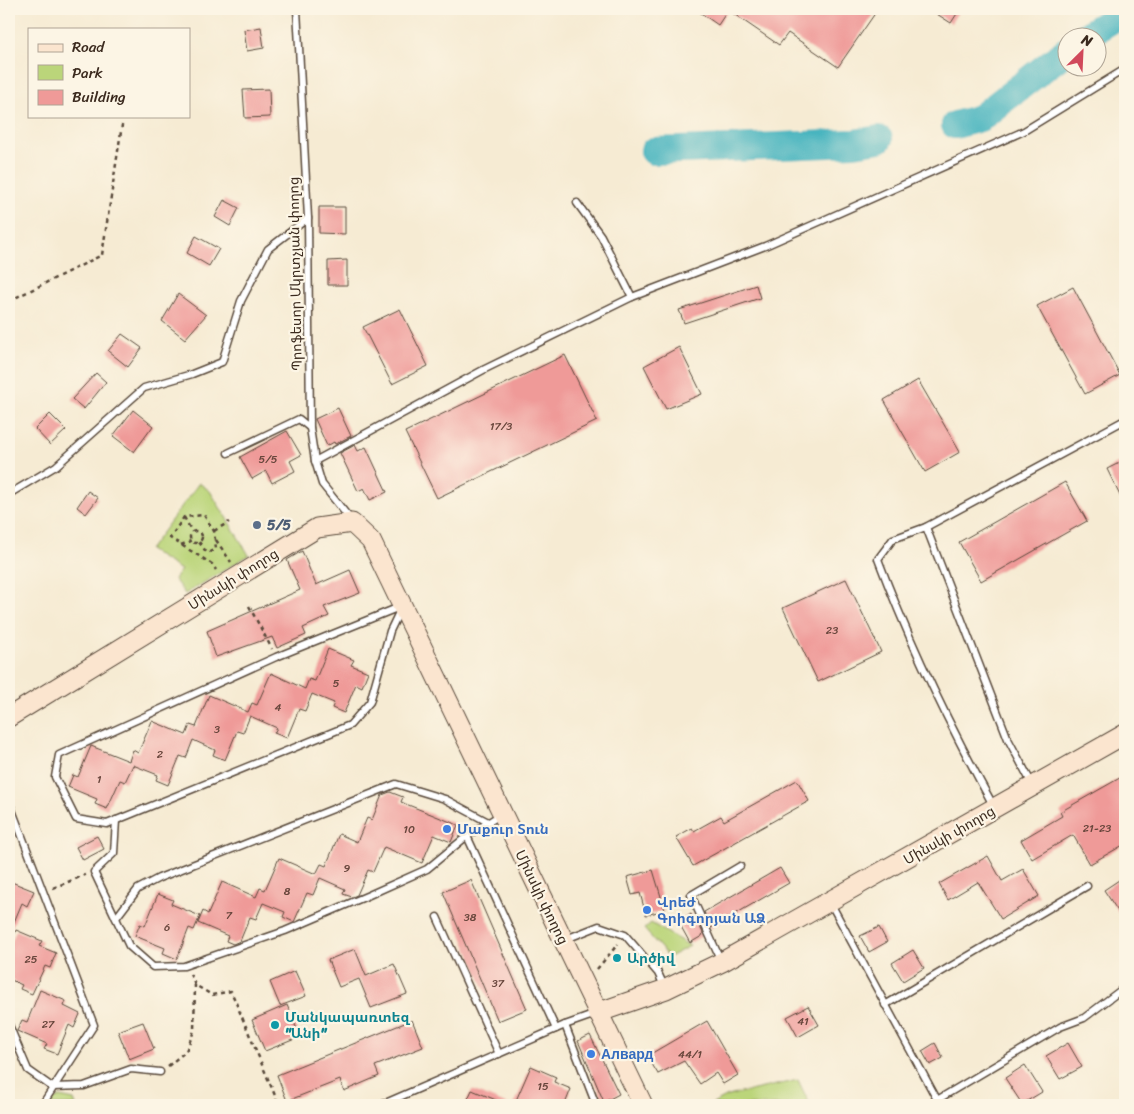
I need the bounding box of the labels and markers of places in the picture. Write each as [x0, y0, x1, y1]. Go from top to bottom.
place label: 5/5 [267, 513, 291, 538]
marker: 5/5 [251, 519, 263, 531]
place label: Մաքուր Տուն [457, 817, 549, 842]
marker: Մաքուր Տուն [441, 823, 453, 835]
place label: Վրեժ Գրիգորյան ԱՁ [657, 890, 766, 931]
marker: Վրեժ Գրիգորյան ԱՁ [641, 904, 653, 916]
place label: Արծիվ [627, 946, 676, 971]
marker: Արծիվ [611, 952, 623, 964]
place label: Մանկապառտեզ "Անի" [285, 1005, 410, 1046]
marker: Մանկապառտեզ "Անի" [269, 1019, 281, 1031]
place label: Алвард [601, 1042, 653, 1067]
marker: Алвард [585, 1048, 597, 1060]

